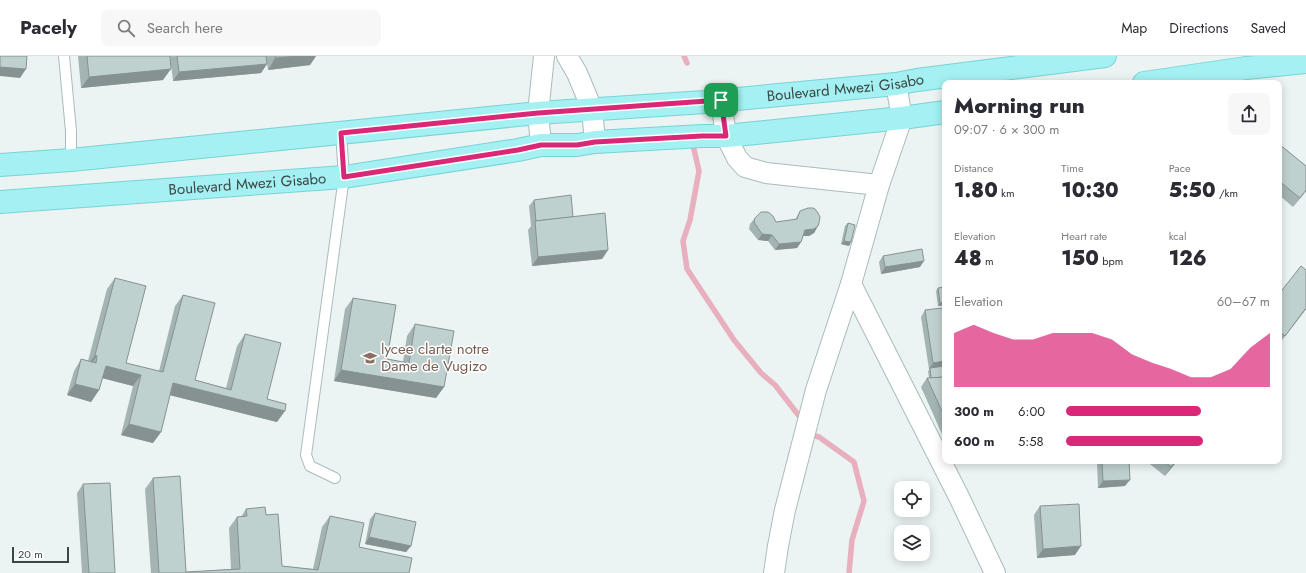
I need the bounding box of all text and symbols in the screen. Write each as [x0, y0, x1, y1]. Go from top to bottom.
search box [101, 10, 381, 46]
text: Pacely [20, 14, 77, 41]
icon: search [115, 17, 137, 39]
text: Search here [147, 17, 223, 39]
text: Map [1121, 18, 1147, 38]
text: Directions [1169, 18, 1229, 38]
text: Saved [1251, 18, 1286, 38]
street label: Boulevard Mwezi Gisabo [766, 68, 925, 107]
pin [704, 83, 738, 117]
icon: arrive [710, 89, 732, 111]
text: Morning run [954, 89, 1085, 121]
button: share [1228, 93, 1270, 135]
text: 09:07 · 6 × 300 m [954, 120, 1059, 139]
text: Distance [954, 160, 993, 176]
text: Time [1061, 160, 1084, 176]
text: Pace [1169, 160, 1191, 176]
street label: Boulevard Mwezi Gisabo [168, 167, 327, 201]
text: 1.80 [954, 176, 998, 205]
text: 10:30 [1061, 176, 1119, 205]
text: 5:50 [1169, 176, 1216, 205]
text: km [998, 185, 1015, 201]
text: /km [1216, 185, 1238, 201]
text: Elevation [954, 228, 996, 244]
text: Heart rate [1061, 228, 1107, 244]
text: kcal [1169, 228, 1186, 244]
text: 48 [954, 244, 982, 273]
text: 150 [1061, 244, 1099, 273]
text: 126 [1169, 244, 1207, 273]
text: m [982, 253, 994, 269]
text: bpm [1099, 253, 1123, 269]
text: Elevation [954, 292, 1003, 311]
text: 60–67 m [1217, 292, 1270, 311]
place label: lycee clarte notre Dame de Vugizo [381, 338, 489, 377]
school or university icon: lycee clarte notre Dame de Vugizo [362, 350, 378, 366]
text: 300 m [954, 402, 994, 421]
text: 6:00 [1018, 402, 1045, 421]
text: 600 m [954, 432, 994, 451]
text: 5:58 [1018, 432, 1044, 451]
map controls [894, 481, 930, 561]
button: locate [894, 481, 930, 517]
button: layers [894, 525, 930, 561]
scale bar [12, 545, 69, 564]
text: 20 m [18, 546, 43, 562]

